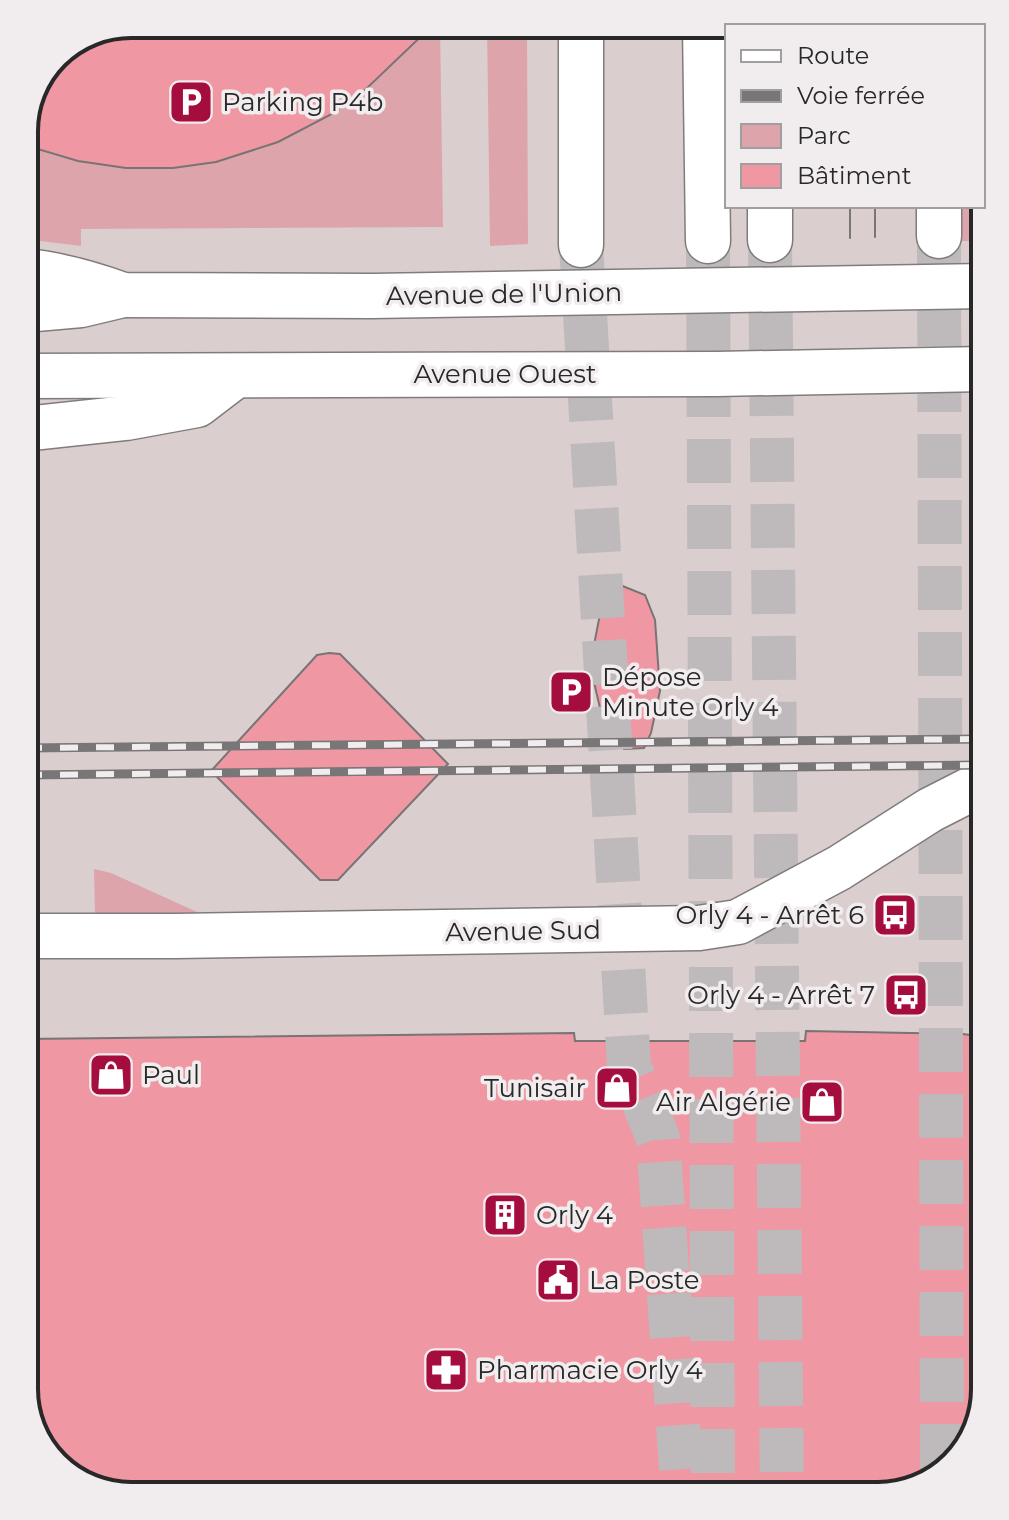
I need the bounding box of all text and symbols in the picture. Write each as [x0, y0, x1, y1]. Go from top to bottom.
legend [725, 24, 985, 208]
text: Route [797, 41, 869, 70]
parking icon: Parking P4b [167, 78, 215, 126]
text: Voie ferrée [797, 81, 925, 110]
place label: Parking P4b [222, 86, 383, 118]
text: Parc [797, 121, 851, 150]
text: Bâtiment [797, 161, 912, 190]
street label: Avenue de l'Union [386, 276, 622, 312]
street label: Avenue Ouest [413, 358, 597, 390]
place label: Dépose Minute Orly 4 [602, 661, 778, 723]
parking icon: Dépose Minute Orly 4 [547, 668, 595, 716]
bus stop icon: Orly 4 - Arrêt 6 [871, 891, 919, 939]
place label: Orly 4 - Arrêt 6 [676, 899, 864, 931]
street label: Avenue Sud [445, 914, 601, 948]
bus stop icon: Orly 4 - Arrêt 7 [882, 971, 930, 1019]
place label: Orly 4 - Arrêt 7 [687, 979, 875, 1011]
shop icon: Paul [87, 1051, 135, 1099]
place label: Paul [142, 1059, 200, 1091]
shop icon: Tunisair [593, 1064, 641, 1112]
place label: Tunisair [484, 1072, 586, 1104]
shop icon: Air Algérie [798, 1078, 846, 1126]
place label: Air Algérie [656, 1086, 791, 1118]
building icon: Orly 4 [481, 1191, 529, 1239]
place label: Orly 4 [536, 1199, 613, 1231]
public building icon: La Poste [534, 1256, 582, 1304]
place label: La Poste [589, 1264, 700, 1296]
pharmacy icon: Pharmacie Orly 4 [422, 1346, 470, 1394]
place label: Pharmacie Orly 4 [477, 1354, 703, 1386]

